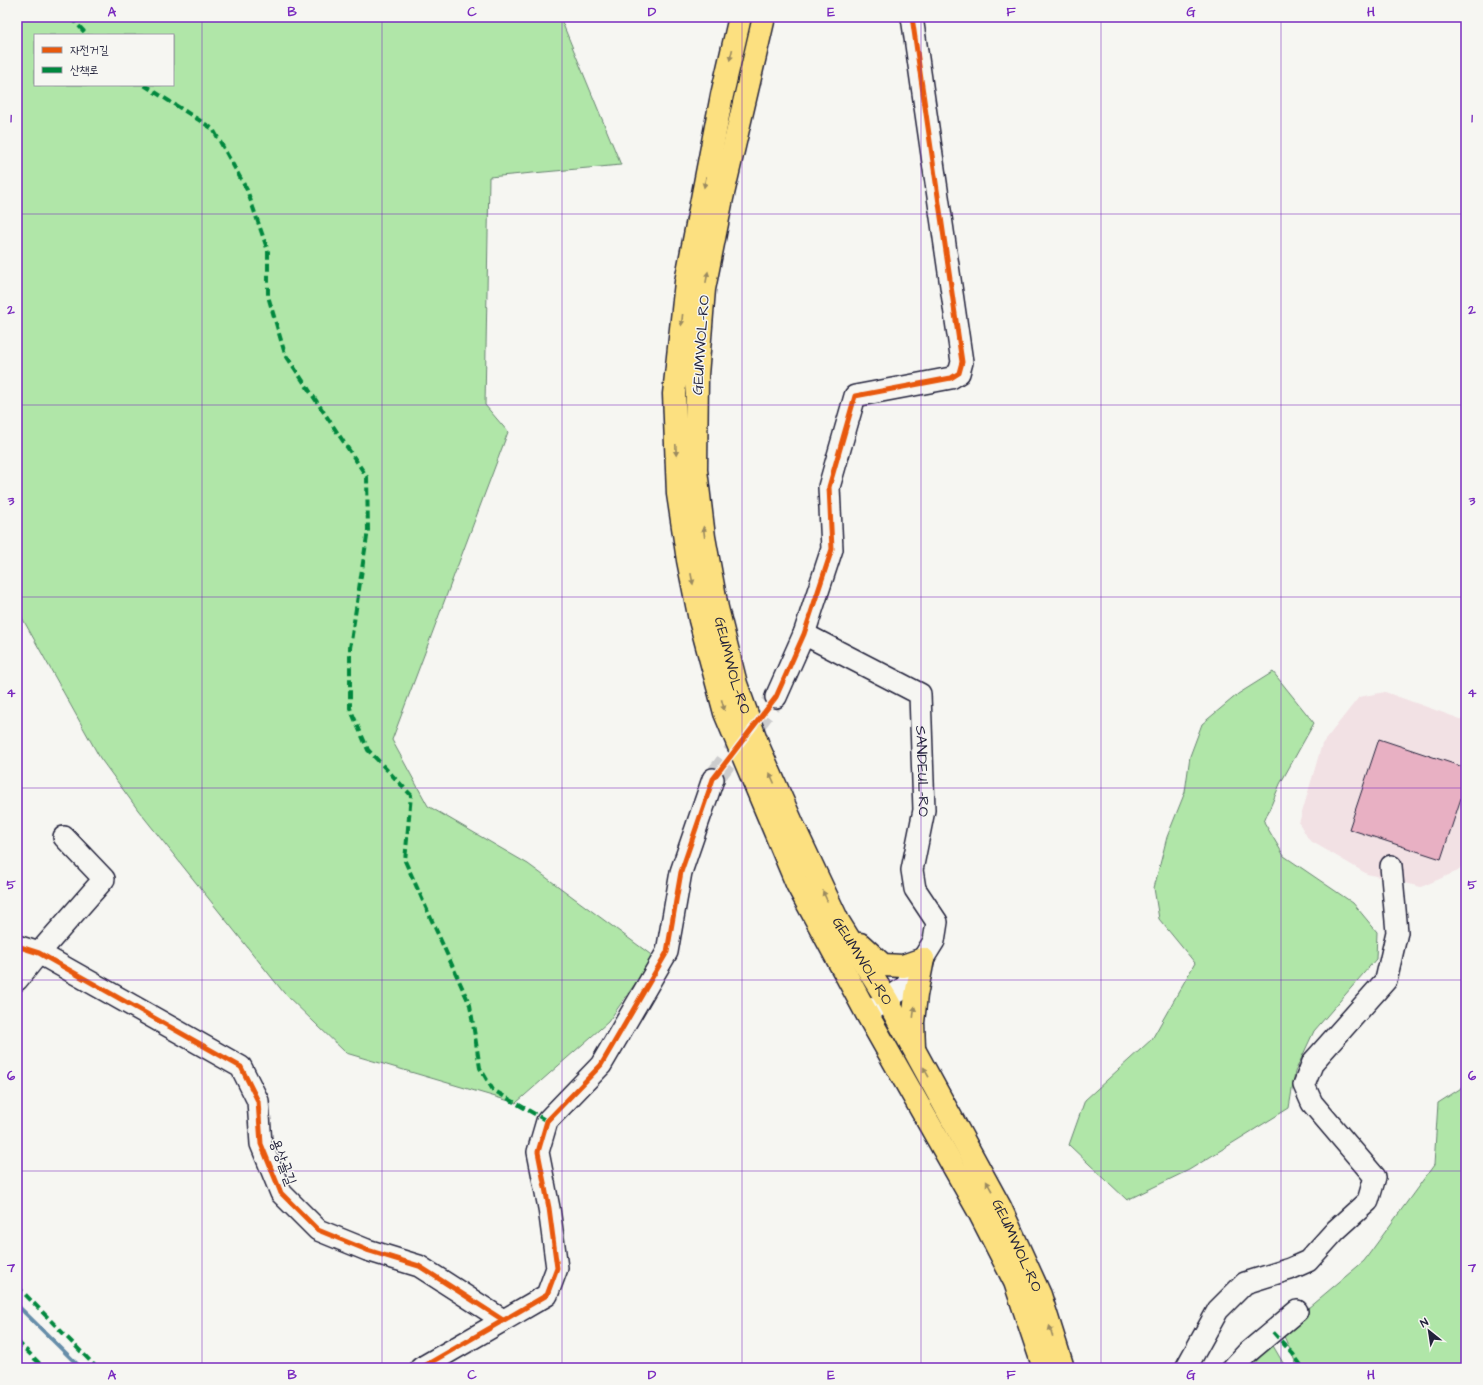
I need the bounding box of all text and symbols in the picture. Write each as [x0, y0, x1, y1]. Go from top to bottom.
text: A [108, 3, 117, 21]
text: B [287, 3, 297, 21]
text: C [467, 3, 477, 21]
text: D [648, 3, 657, 21]
text: E [827, 3, 835, 21]
text: F [1006, 3, 1016, 21]
text: G [1186, 3, 1196, 21]
text: H [1367, 3, 1375, 21]
legend [34, 34, 174, 86]
text: 자전거길 [70, 42, 109, 59]
one-way arrow [728, 49, 734, 61]
text: 산책로 [70, 62, 99, 79]
text: 1 [10, 109, 12, 127]
text: 1 [1471, 109, 1473, 127]
one-way arrow [702, 176, 708, 188]
one-way arrow [704, 271, 710, 283]
street label: GEUMWOL-RO [687, 294, 715, 396]
text: 2 [6, 301, 15, 319]
text: 2 [1467, 301, 1476, 319]
one-way arrow [679, 314, 685, 326]
one-way arrow [673, 444, 680, 456]
text: 3 [7, 492, 15, 510]
text: 3 [1468, 492, 1476, 510]
one-way arrow [700, 526, 707, 538]
one-way arrow [689, 573, 695, 585]
street label: GEUMWOL-RO [709, 615, 756, 717]
text: 4 [7, 684, 16, 702]
text: 4 [1468, 684, 1477, 702]
one-way arrow [720, 699, 726, 711]
street label: SANDEUL-RO [911, 725, 935, 819]
one-way arrow [769, 772, 775, 783]
text: 5 [6, 876, 16, 894]
text: 5 [1467, 876, 1477, 894]
one-way arrow [822, 891, 828, 902]
street label: GEUMWOL-RO [827, 913, 898, 1009]
one-way arrow [911, 1006, 917, 1018]
one-way arrow [923, 1066, 929, 1078]
text: 6 [7, 1067, 16, 1085]
text: 6 [1468, 1067, 1477, 1085]
street label: 용상골길 [265, 1136, 301, 1188]
one-way arrow [986, 1180, 992, 1192]
street label: GEUMWOL-RO [987, 1195, 1048, 1295]
text: 7 [6, 1259, 16, 1277]
text: 7 [1467, 1259, 1477, 1277]
north arrow [1409, 1311, 1449, 1351]
text: N [1418, 1315, 1431, 1331]
one-way arrow [1048, 1324, 1054, 1336]
text: A [108, 1366, 117, 1384]
text: B [287, 1366, 297, 1384]
text: C [467, 1366, 477, 1384]
text: D [648, 1366, 657, 1384]
text: E [827, 1366, 835, 1384]
text: F [1006, 1366, 1016, 1384]
text: G [1186, 1366, 1196, 1384]
text: H [1367, 1366, 1375, 1384]

